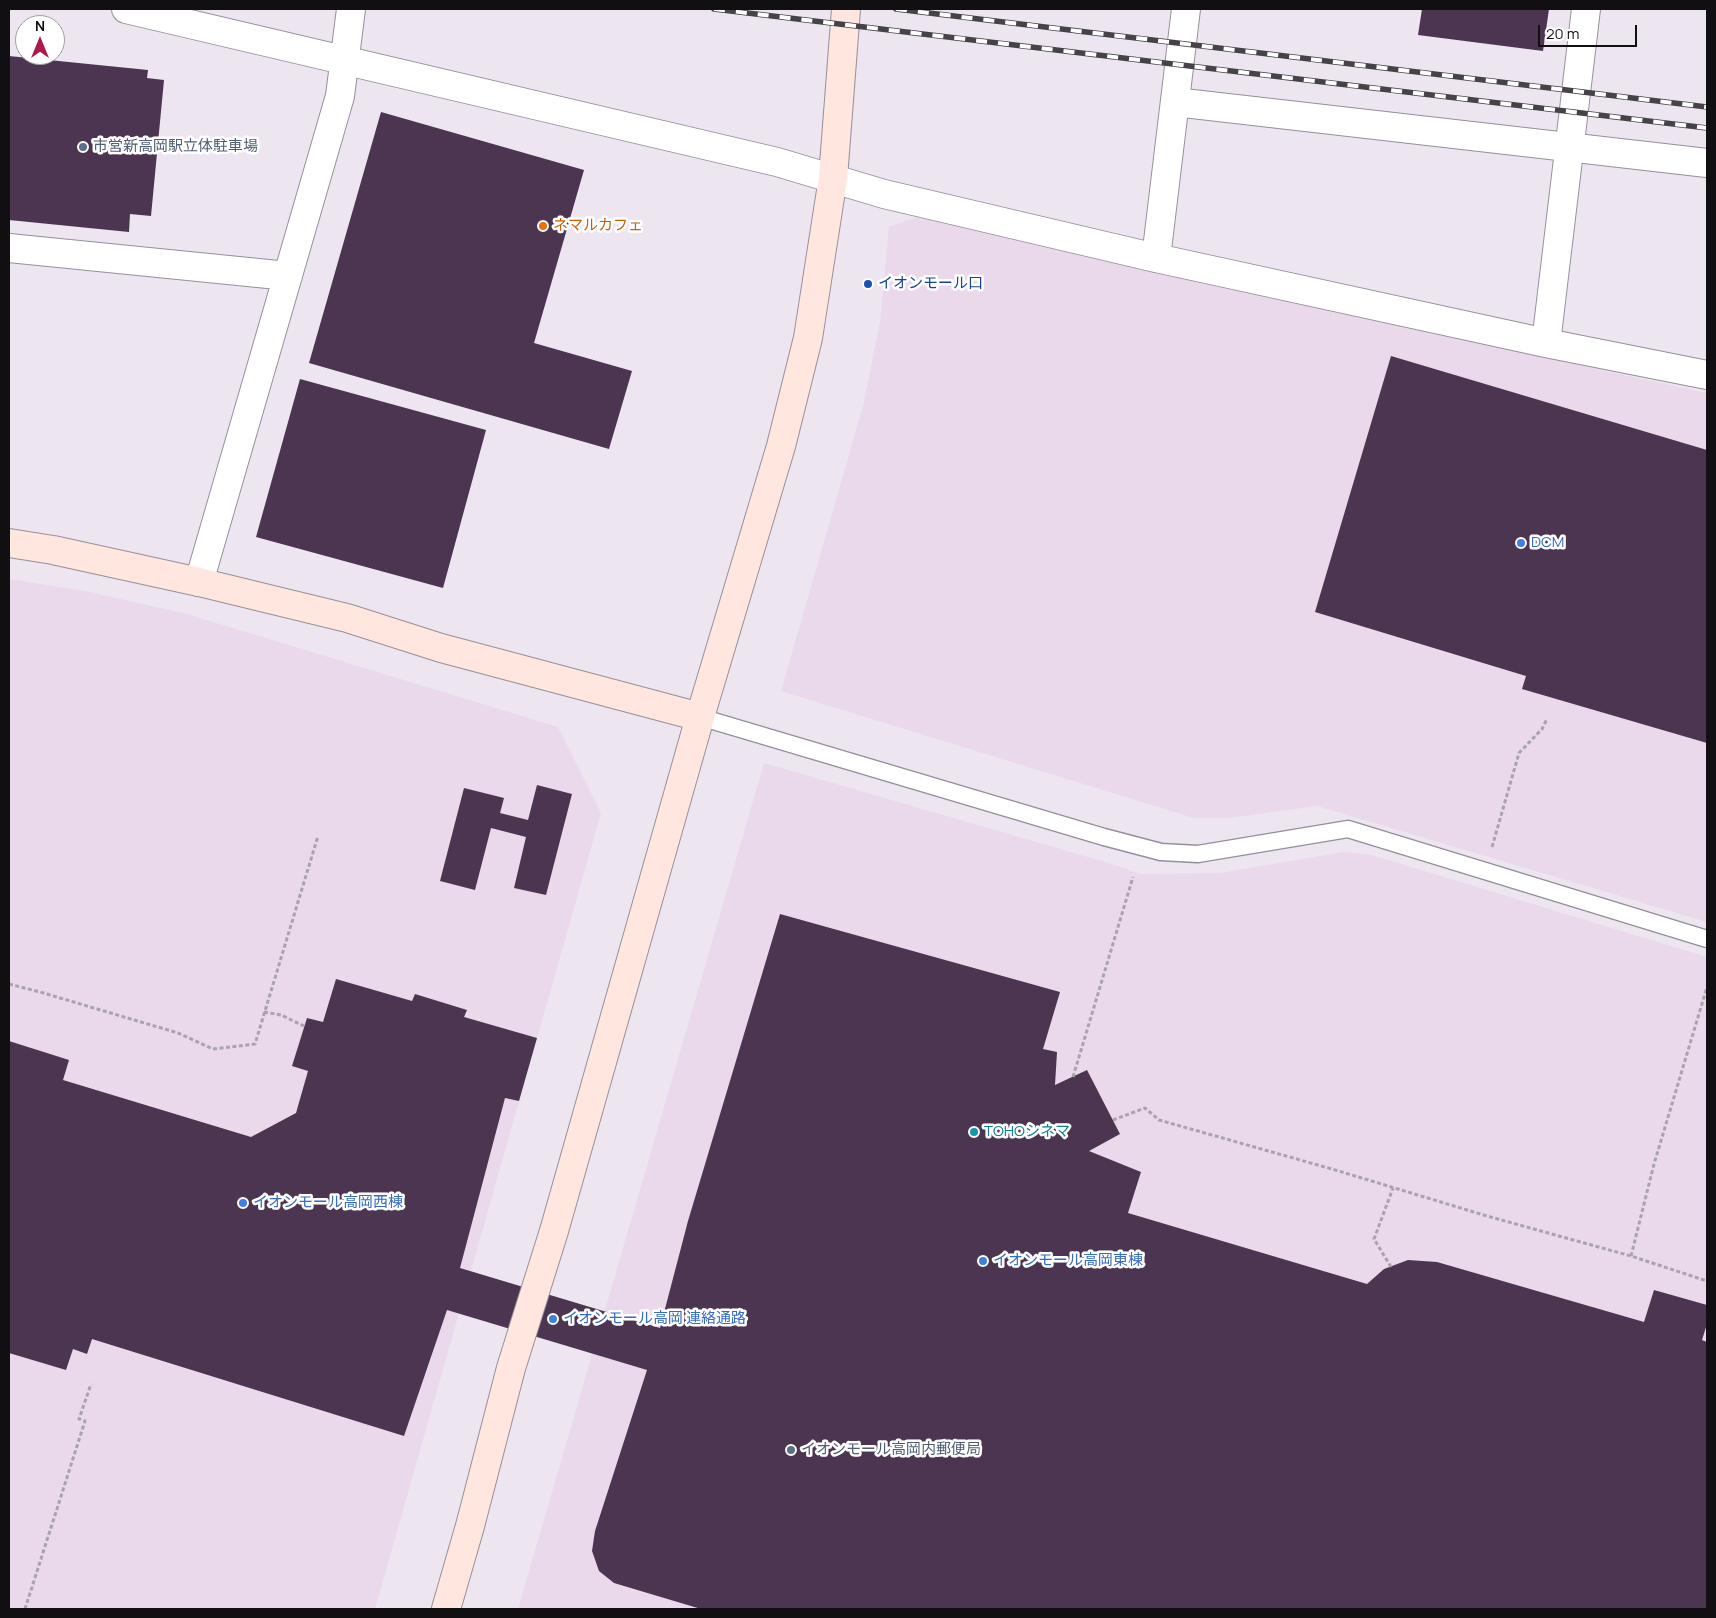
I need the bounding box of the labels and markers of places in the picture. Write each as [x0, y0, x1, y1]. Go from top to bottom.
place label: 市営新高岡駅立体駐車場 [93, 138, 258, 156]
marker: 市営新高岡駅立体駐車場 [77, 141, 89, 153]
place label: ネマルカフェ [553, 217, 643, 235]
marker: ネマルカフェ [537, 220, 549, 232]
place label: イオンモール口 [878, 275, 983, 293]
marker: イオンモール口 [862, 278, 874, 290]
place label: DCM [1531, 534, 1564, 552]
marker: DCM [1515, 537, 1527, 549]
place label: TOHOシネマ [984, 1123, 1070, 1141]
marker: TOHOシネマ [968, 1126, 980, 1138]
place label: イオンモール高岡西棟 [253, 1194, 403, 1212]
marker: イオンモール高岡西棟 [237, 1197, 249, 1209]
place label: イオンモール高岡東棟 [993, 1252, 1143, 1270]
marker: イオンモール高岡東棟 [977, 1255, 989, 1267]
place label: イオンモール高岡 連絡通路 [563, 1310, 746, 1328]
marker: イオンモール高岡 連絡通路 [547, 1313, 559, 1325]
place label: イオンモール高岡内郵便局 [801, 1441, 981, 1459]
marker: イオンモール高岡内郵便局 [785, 1444, 797, 1456]

